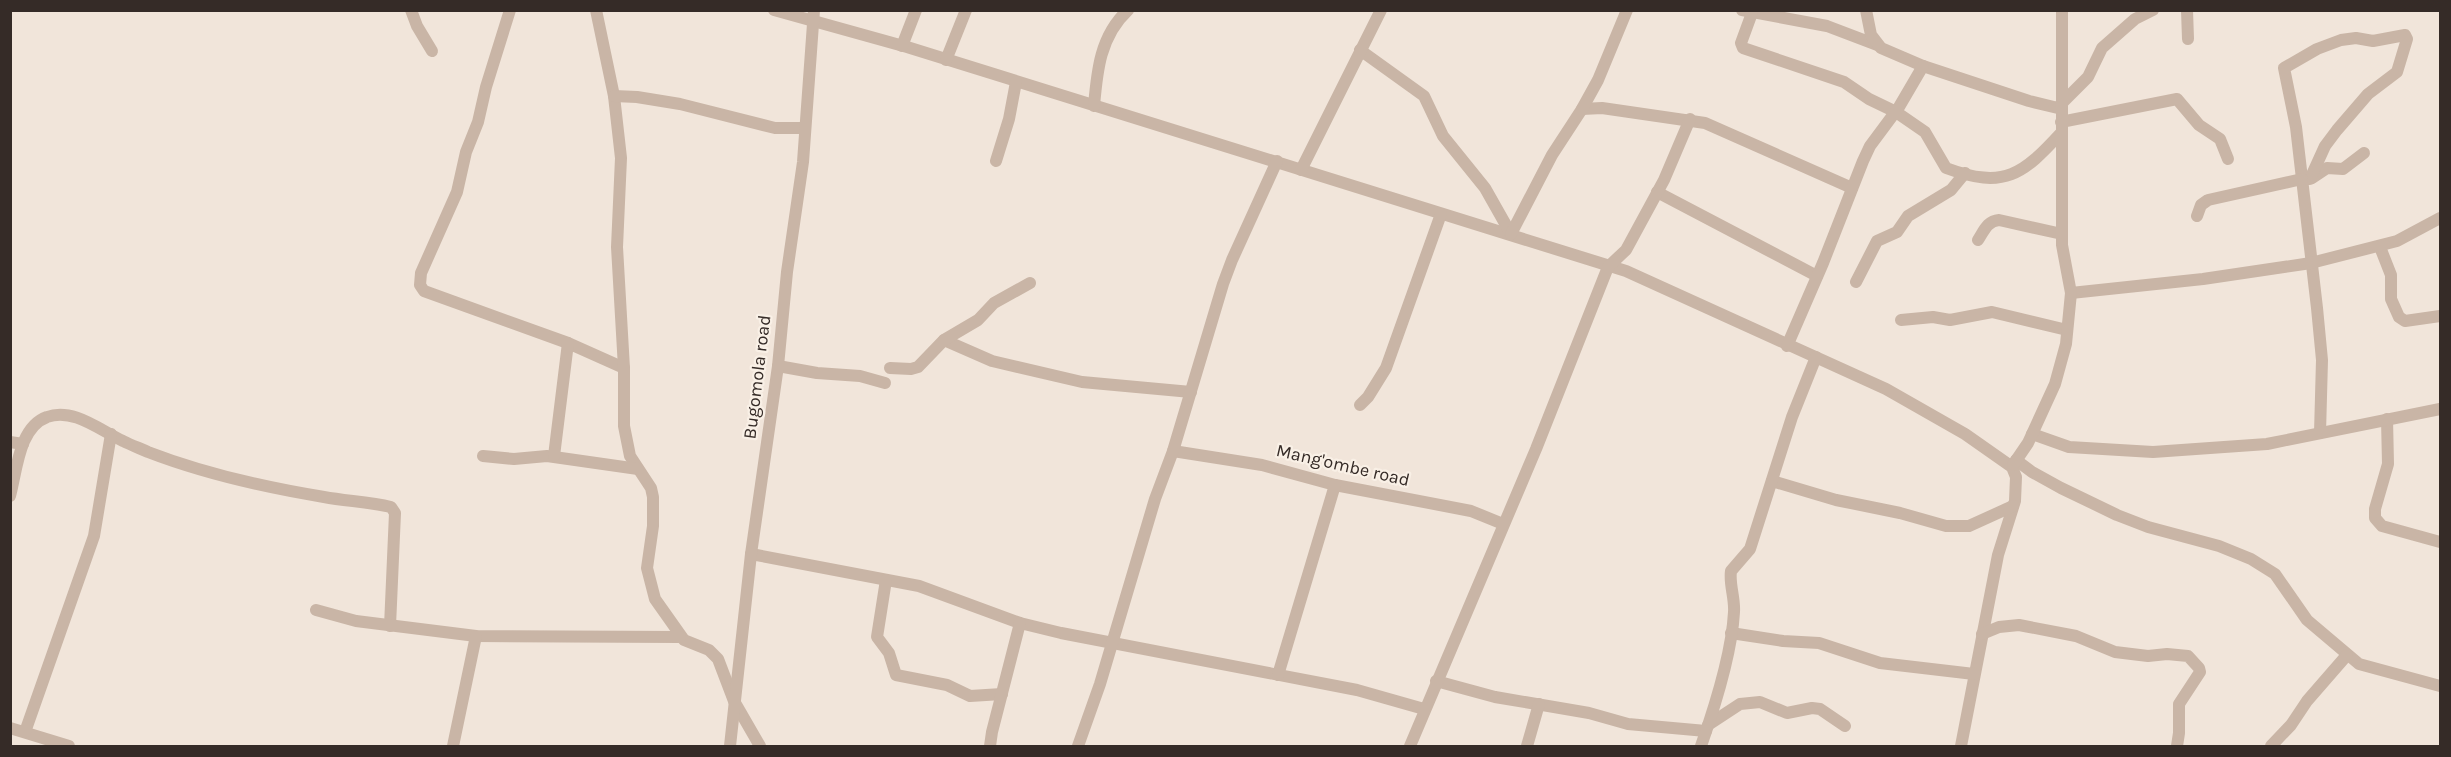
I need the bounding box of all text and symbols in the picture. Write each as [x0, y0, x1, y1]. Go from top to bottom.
street label: Bugomola road [738, 314, 776, 440]
street label: Mang'ombe road [1274, 439, 1412, 491]

